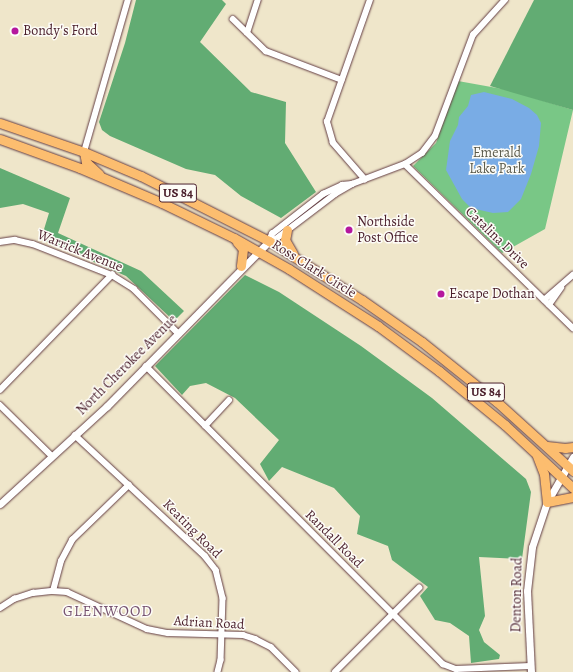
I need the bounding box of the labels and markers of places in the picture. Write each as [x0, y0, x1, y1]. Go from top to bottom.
place label: Bondy's Ford [23, 23, 98, 39]
marker: Bondy's Ford [10, 26, 20, 36]
place label: Northside Post Office [357, 214, 418, 246]
marker: Northside Post Office [344, 225, 354, 235]
place label: Escape Dothan [449, 286, 535, 302]
marker: Escape Dothan [436, 289, 446, 299]

